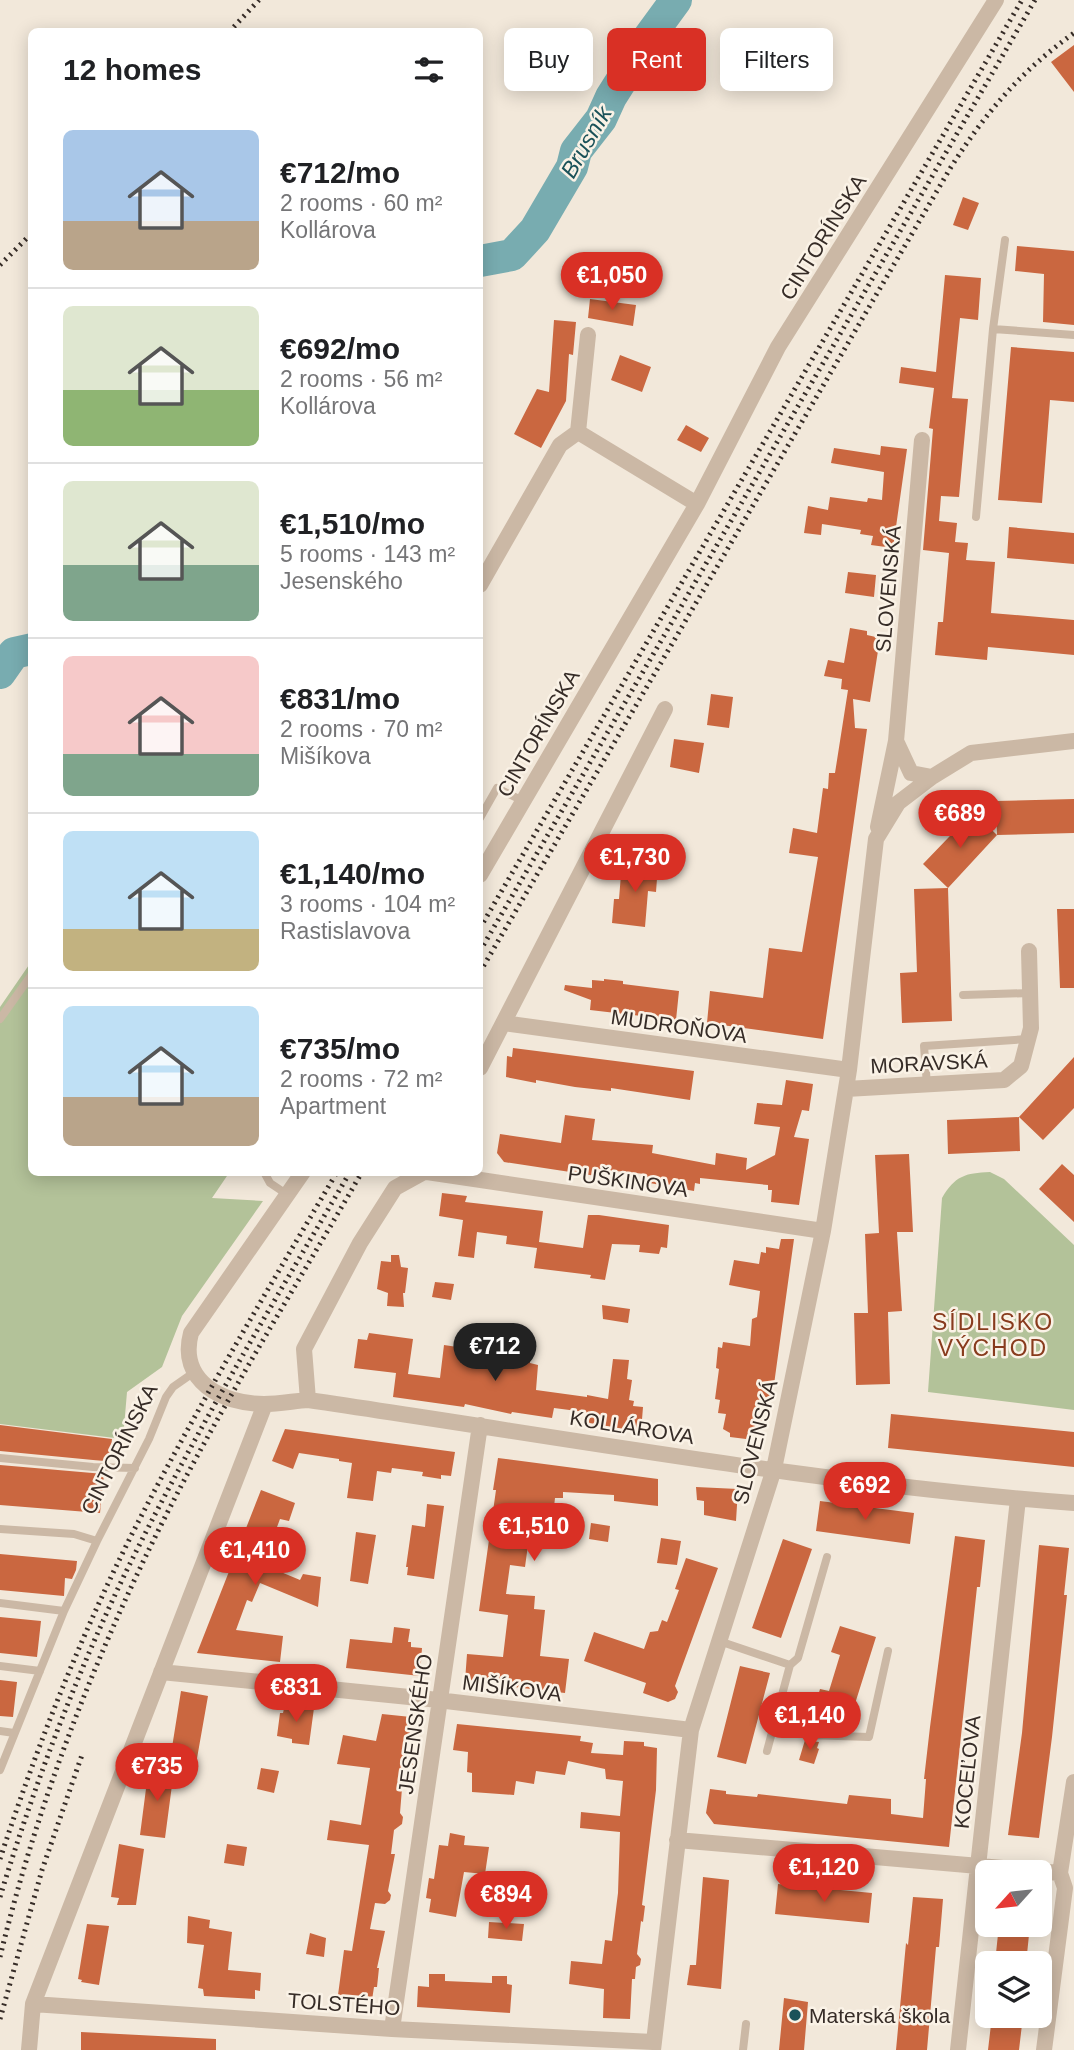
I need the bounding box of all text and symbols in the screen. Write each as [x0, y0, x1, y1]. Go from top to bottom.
chip: Buy [504, 28, 593, 91]
chip: Rent [607, 28, 706, 91]
chip: Filters [720, 28, 833, 91]
icon: filters [410, 51, 448, 89]
text: 12 homes [63, 53, 201, 86]
water label: Brusník [555, 100, 617, 182]
text: €712/mo [280, 156, 400, 189]
icon: home [119, 158, 203, 242]
street label: CINTORÍNSKA [775, 170, 871, 304]
text: 2 rooms · 60 m² [280, 190, 442, 216]
text: Kollárova [280, 217, 376, 243]
pin: €1,050 [555, 252, 669, 312]
text: €1,050 [577, 262, 647, 288]
text: €692/mo [280, 332, 400, 365]
icon: home [119, 334, 203, 418]
text: 2 rooms · 56 m² [280, 366, 442, 392]
text: Kollárova [280, 393, 376, 419]
text: €1,510/mo [280, 507, 425, 540]
icon: home [119, 509, 203, 593]
street label: SLOVENSKÁ [871, 525, 905, 653]
text: 5 rooms · 143 m² [280, 541, 455, 567]
text: Jesenského [280, 568, 403, 594]
street label: CINTORÍNSKA [492, 665, 584, 801]
text: €831/mo [280, 682, 400, 715]
icon: home [119, 684, 203, 768]
text: 2 rooms · 70 m² [280, 716, 442, 742]
text: Mišíkova [280, 743, 371, 769]
pin: €689 [919, 790, 1001, 850]
text: €689 [934, 800, 986, 826]
pin: €1,730 [578, 834, 692, 894]
text: €1,730 [600, 844, 670, 870]
text: €1,140/mo [280, 857, 425, 890]
icon: home [119, 859, 203, 943]
text: 3 rooms · 104 m² [280, 891, 455, 917]
text: Rastislavova [280, 918, 410, 944]
street label: MUDROŇOVA [609, 1005, 749, 1047]
text: €735/mo [280, 1032, 400, 1065]
icon: home [119, 1034, 203, 1118]
street label: MORAVSKÁ [870, 1048, 988, 1078]
text: 2 rooms · 72 m² [280, 1066, 442, 1092]
text: Apartment [280, 1093, 386, 1119]
street label: PUŠKINOVA [566, 1161, 690, 1201]
district label: SÍDLISKO VÝCHOD [932, 1309, 1054, 1361]
pin: €712 [454, 1324, 536, 1383]
text: €712 [469, 1333, 521, 1359]
street label: SLOVENSKÁ [728, 1377, 782, 1507]
street label: CINTORÍNSKA [76, 1380, 162, 1518]
street label: KOLLÁROVA [568, 1406, 696, 1448]
pin: €692 [824, 1462, 906, 1522]
text: €692 [839, 1472, 891, 1498]
pin: €1,510 [477, 1504, 591, 1563]
text: €1,510 [499, 1513, 569, 1539]
pin: €1,410 [198, 1528, 312, 1587]
text: €1,410 [220, 1537, 290, 1563]
street label: JESENSKÉHO [394, 1652, 436, 1796]
pin: €831 [255, 1664, 337, 1724]
street label: MIŠÍKOVA [461, 1670, 563, 1706]
text: €831 [270, 1674, 322, 1700]
pin: €1,140 [753, 1692, 867, 1752]
text: €1,140 [775, 1702, 845, 1728]
street label: KOCEĽOVA [950, 1714, 984, 1830]
pin: €735 [116, 1744, 198, 1803]
text: €735 [131, 1753, 183, 1779]
pin: €1,120 [767, 1844, 881, 1904]
text: €1,120 [789, 1854, 859, 1880]
north arrow [975, 1860, 1052, 1937]
map controls [975, 1860, 1052, 2028]
pin: €894 [465, 1871, 547, 1931]
text: €894 [480, 1881, 532, 1907]
button: layers [975, 1951, 1052, 2028]
street label: TOLSTÉHO [287, 1989, 401, 2019]
place label: Materská škola [809, 2004, 951, 2027]
marker: Materská škola [787, 2007, 803, 2023]

